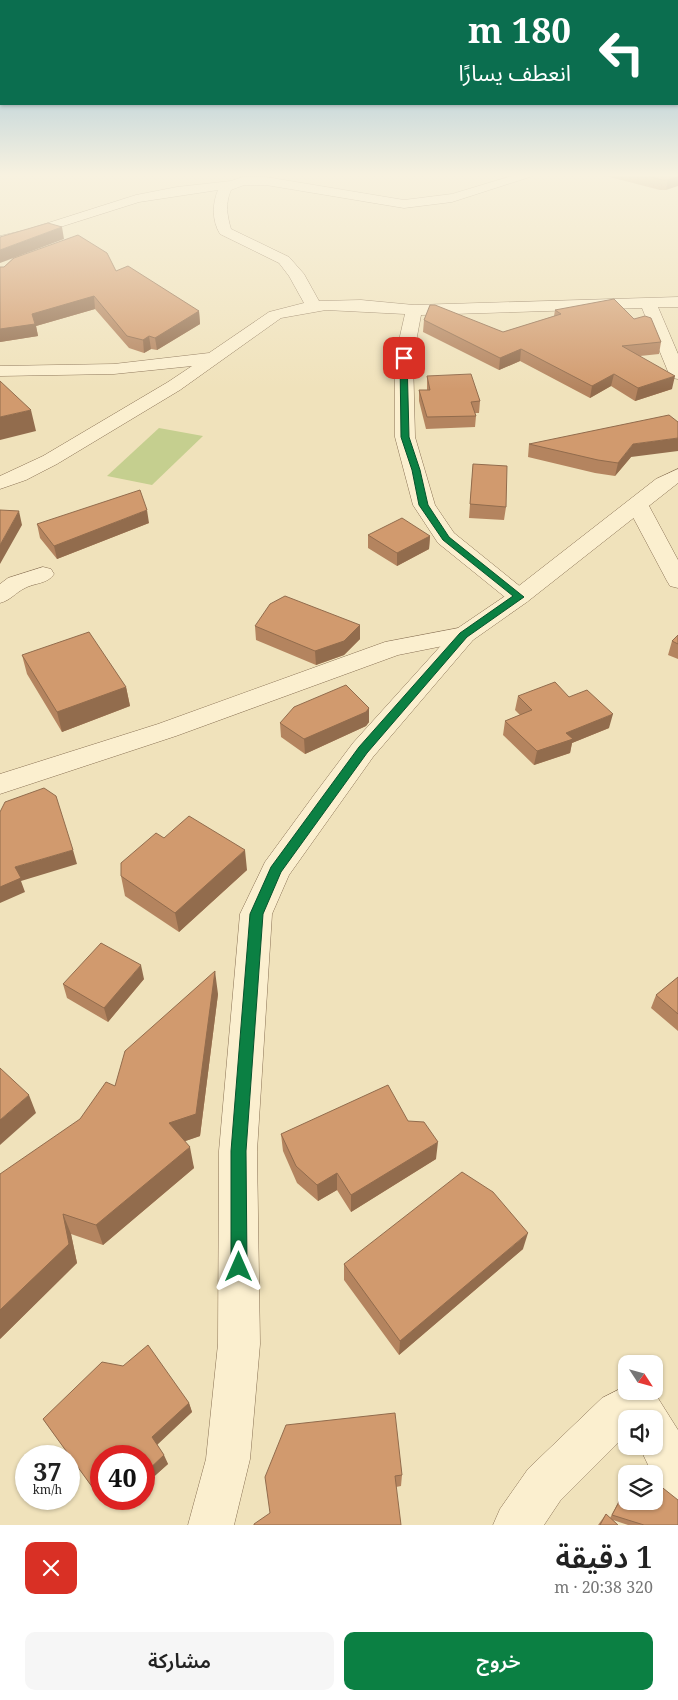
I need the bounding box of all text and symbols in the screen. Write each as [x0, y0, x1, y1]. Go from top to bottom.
text: 180 m [468, 6, 571, 53]
icon: left [589, 20, 654, 85]
text: انعطف يسارًا [458, 57, 571, 87]
pin [383, 337, 425, 379]
icon: arrive [390, 344, 418, 372]
position arrow [212, 1240, 264, 1292]
north arrow [618, 1355, 662, 1400]
map controls [618, 1355, 663, 1510]
button: sound [618, 1410, 663, 1455]
speed limit sign: 40 [90, 1445, 155, 1510]
text: 37 [33, 1454, 62, 1488]
button: layers [618, 1465, 663, 1510]
text: km/h [33, 1481, 62, 1498]
text: 1 دقيقة [556, 1536, 653, 1577]
button: close [25, 1542, 77, 1594]
text: 320 m · 20:38 [554, 1576, 653, 1598]
button: مشاركة [25, 1632, 334, 1690]
button: خروج [344, 1632, 653, 1690]

